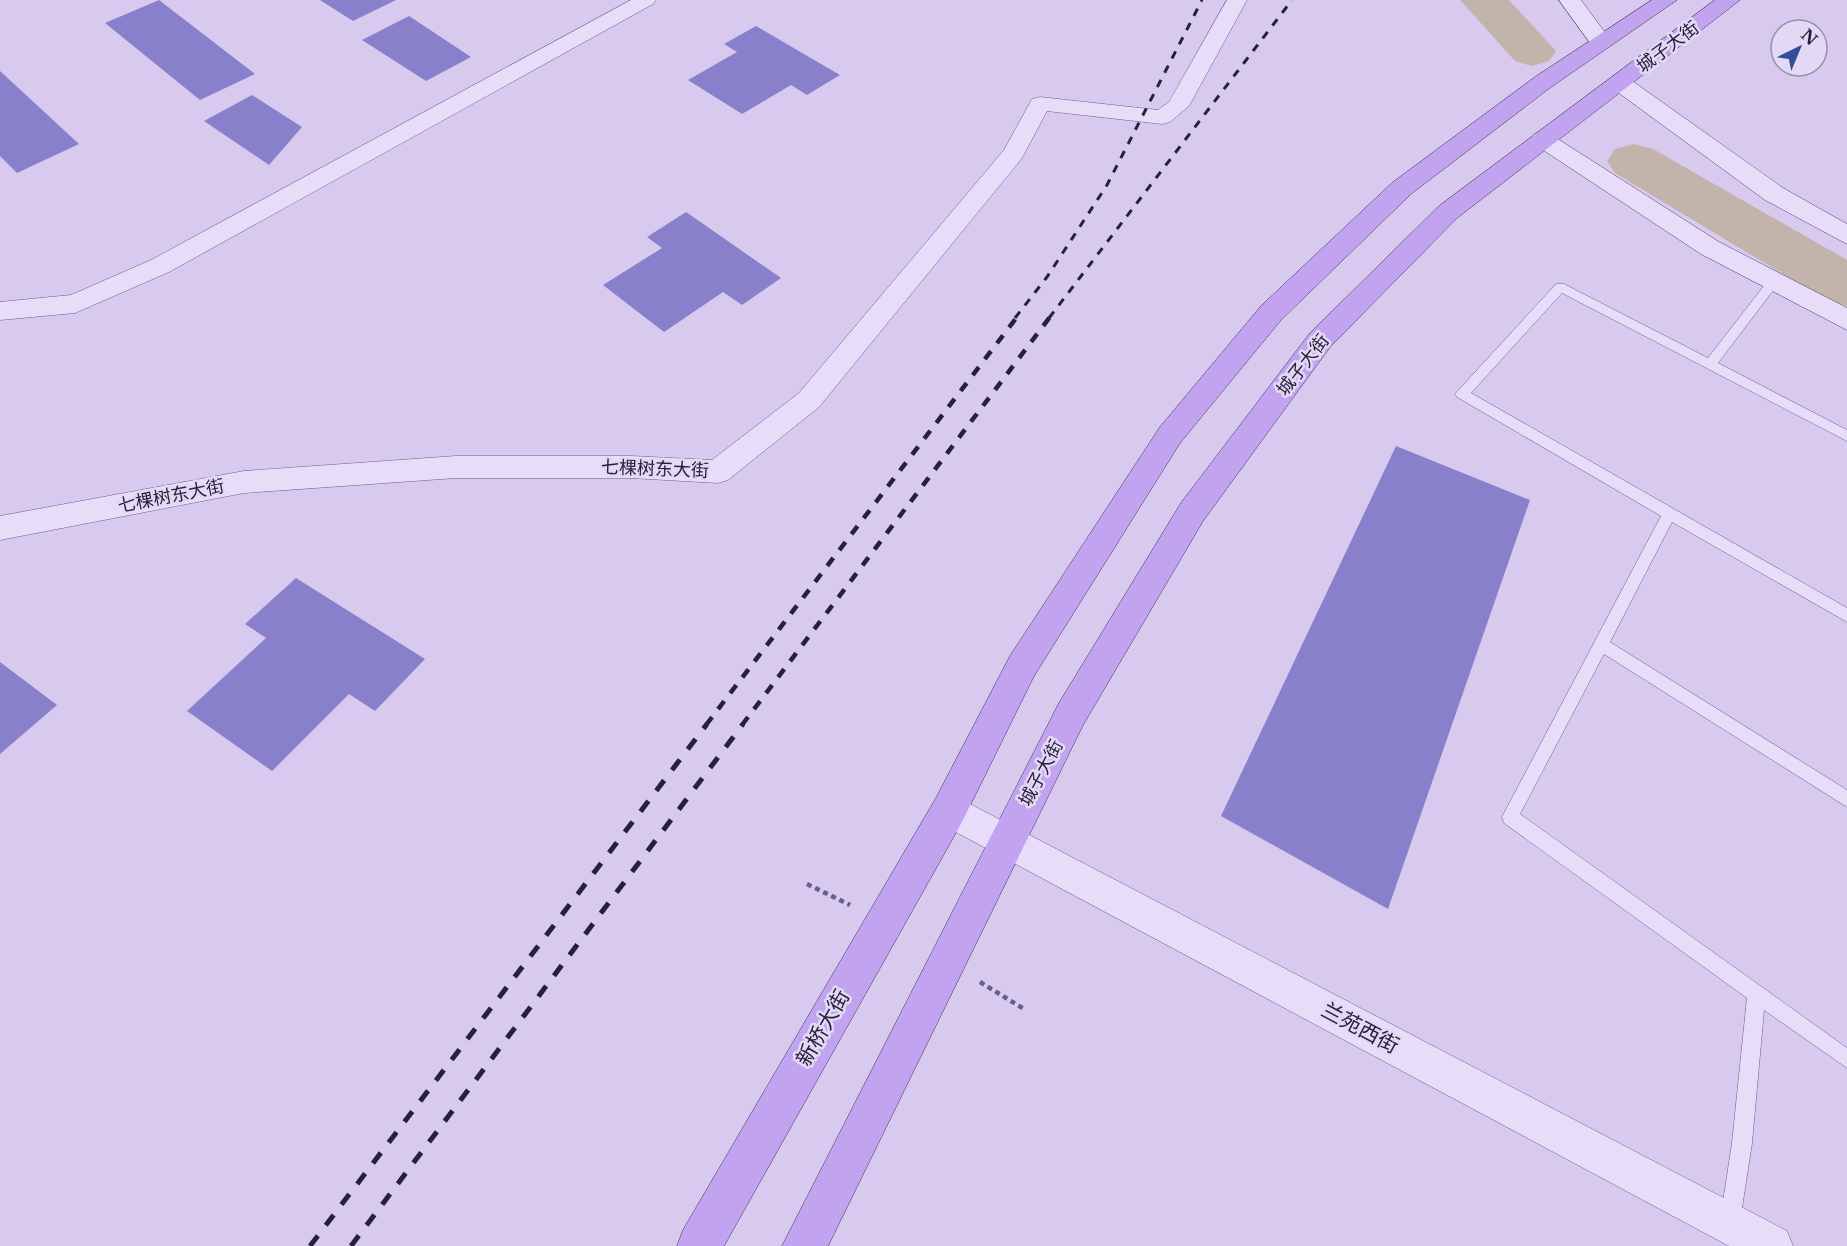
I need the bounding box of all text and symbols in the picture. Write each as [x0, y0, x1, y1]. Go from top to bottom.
street label: 城子大街 [1633, 17, 1703, 77]
north arrow [1769, 18, 1829, 78]
text: N [1797, 25, 1822, 49]
street label: 城子大街 [1272, 330, 1334, 400]
street label: 七棵树东大街 [601, 456, 709, 482]
street label: 七棵树东大街 [116, 475, 226, 517]
street label: 城子大街 [1014, 736, 1068, 810]
street label: 新桥大街 [791, 985, 855, 1071]
street label: 兰苑西街 [1317, 997, 1403, 1059]

